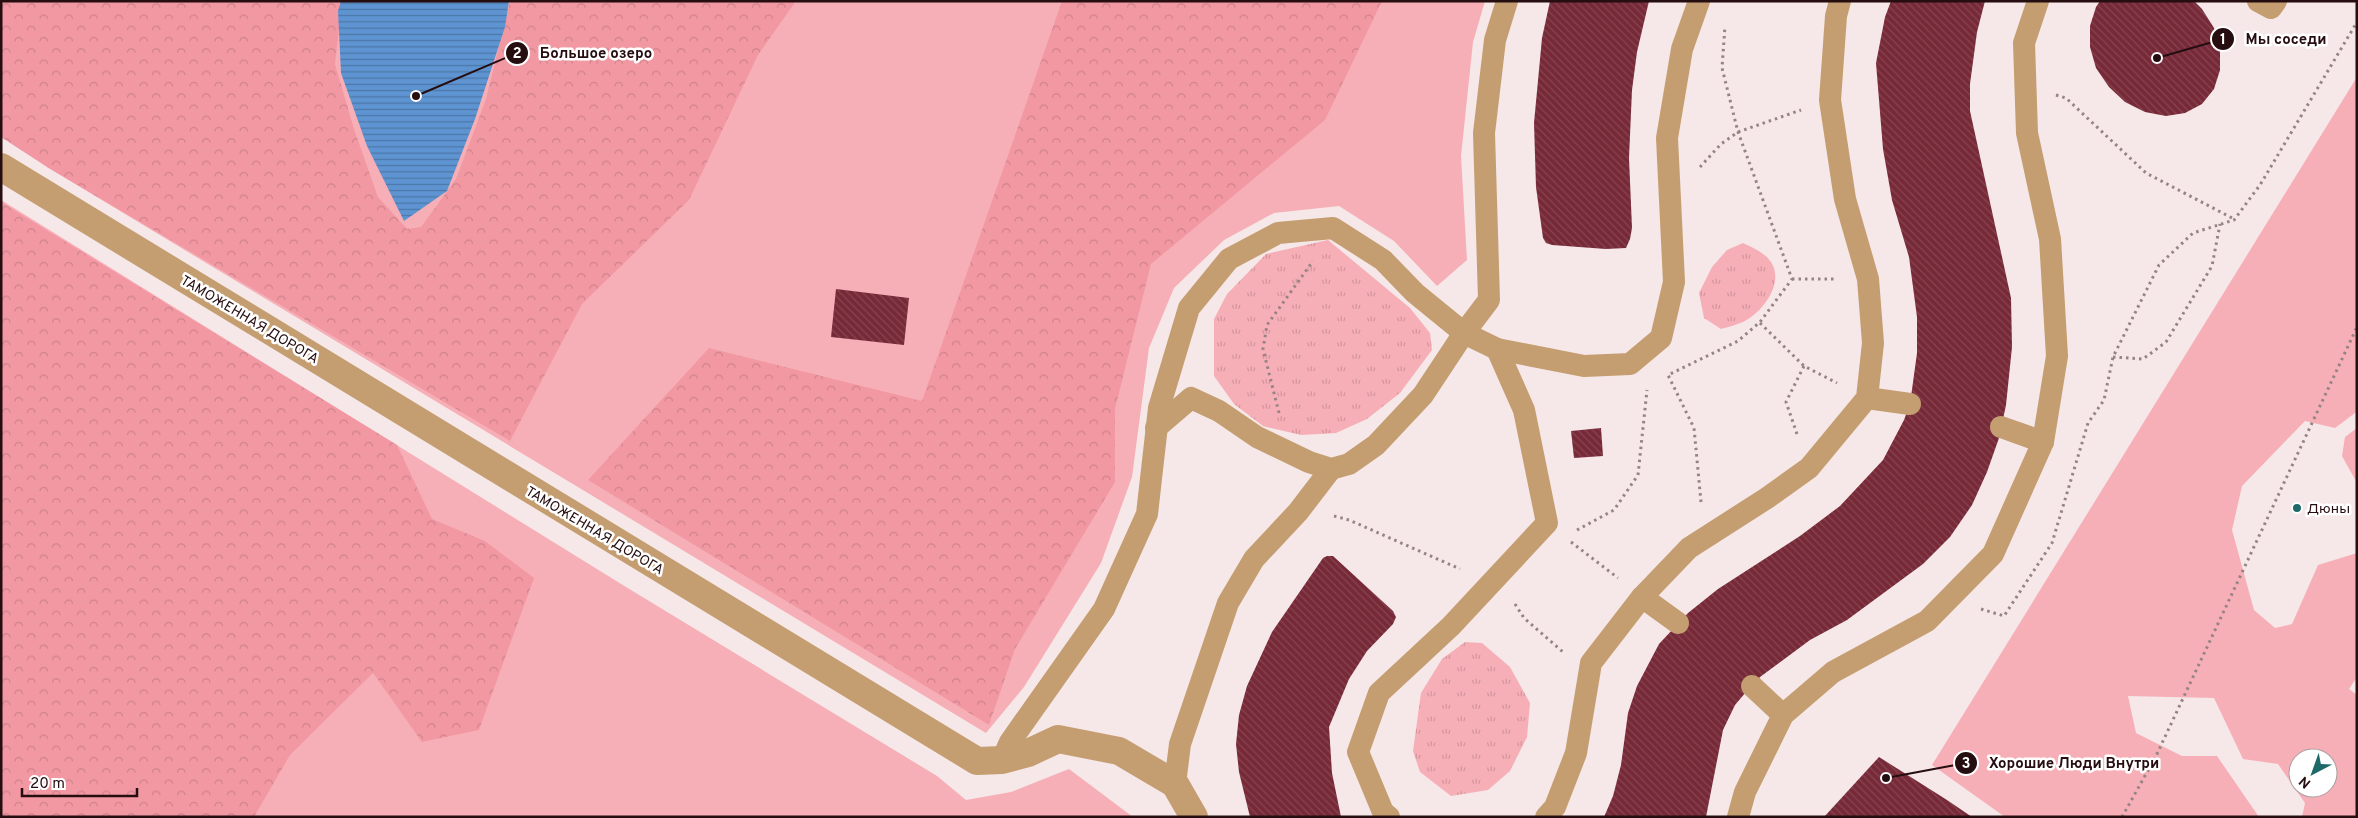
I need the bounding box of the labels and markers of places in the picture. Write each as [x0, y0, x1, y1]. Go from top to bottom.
callout: Мы соседи [2211, 24, 2337, 54]
callout: Большое озеро [504, 38, 662, 68]
place label: Дюны [2307, 501, 2350, 518]
marker: Дюны [2291, 502, 2303, 514]
callout: Хорошие Люди Внутри [1954, 748, 2169, 778]

